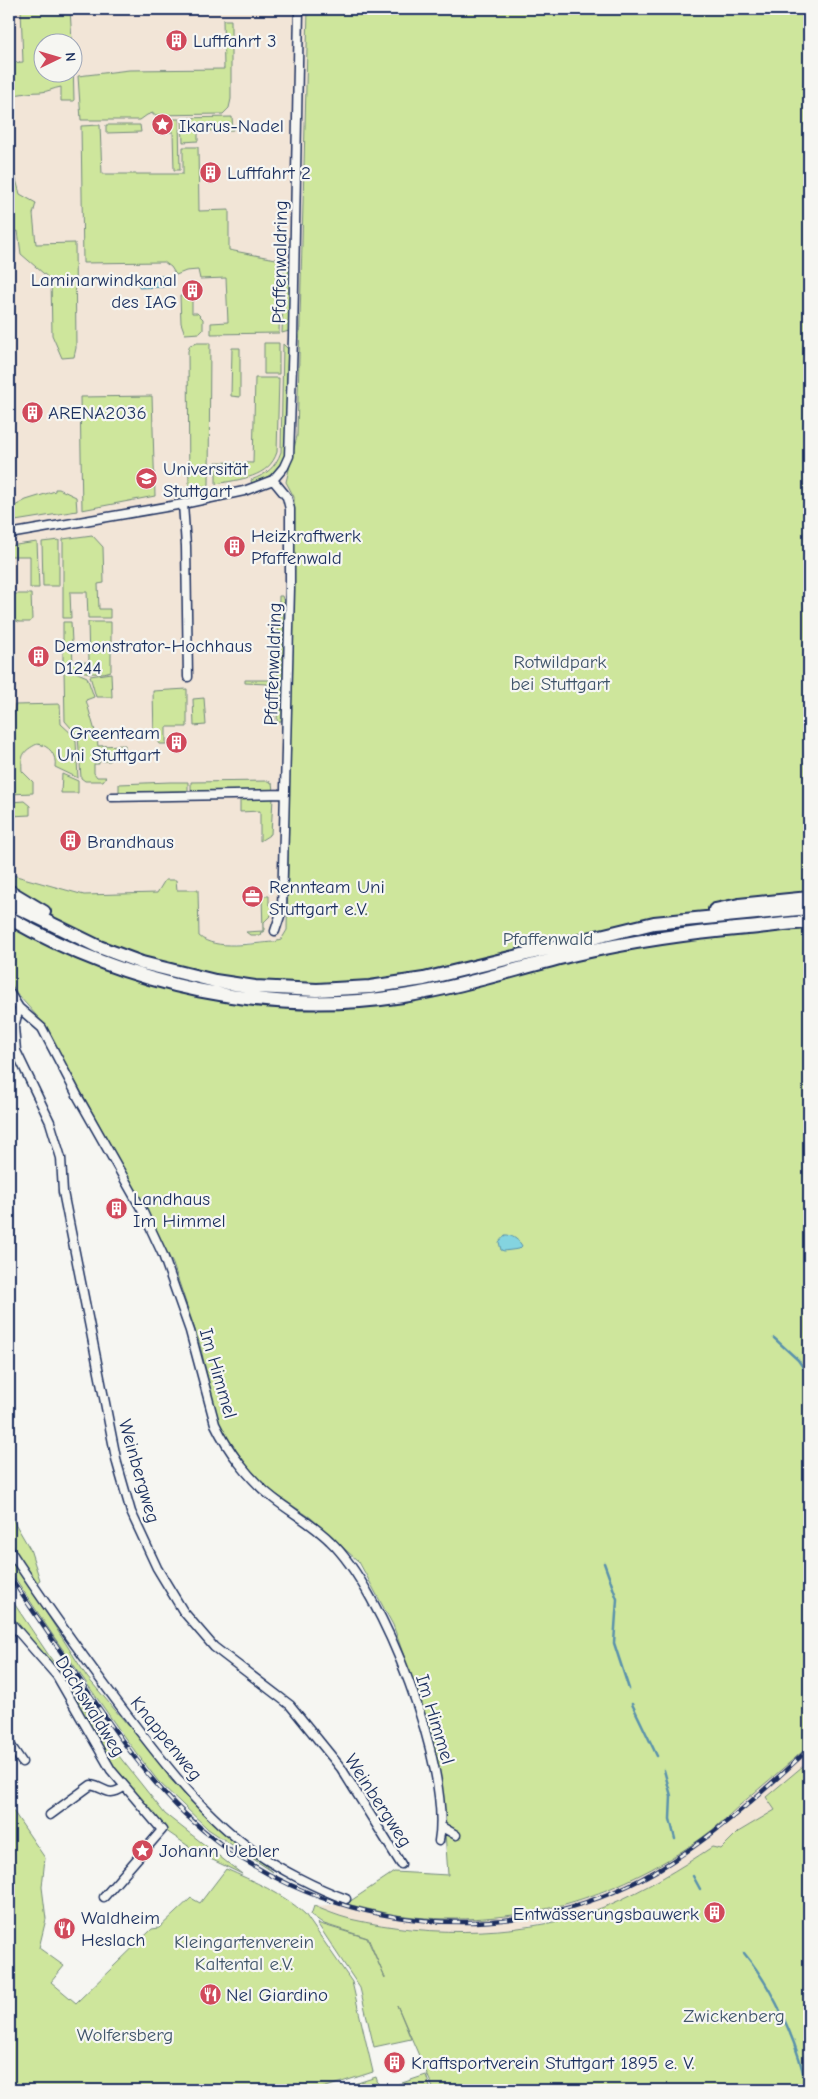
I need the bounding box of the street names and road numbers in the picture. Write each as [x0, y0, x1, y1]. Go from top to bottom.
street label: Pfaffenwaldring [268, 200, 292, 324]
street label: Pfaffenwaldring [260, 602, 286, 726]
street label: Im Himmel [195, 1326, 241, 1421]
street label: Weinbergweg [114, 1417, 164, 1526]
street label: Dachswaldweg [50, 1652, 130, 1761]
street label: Im Himmel [411, 1672, 459, 1767]
street label: Knappenweg [126, 1692, 207, 1785]
street label: Weinbergweg [340, 1750, 416, 1851]

